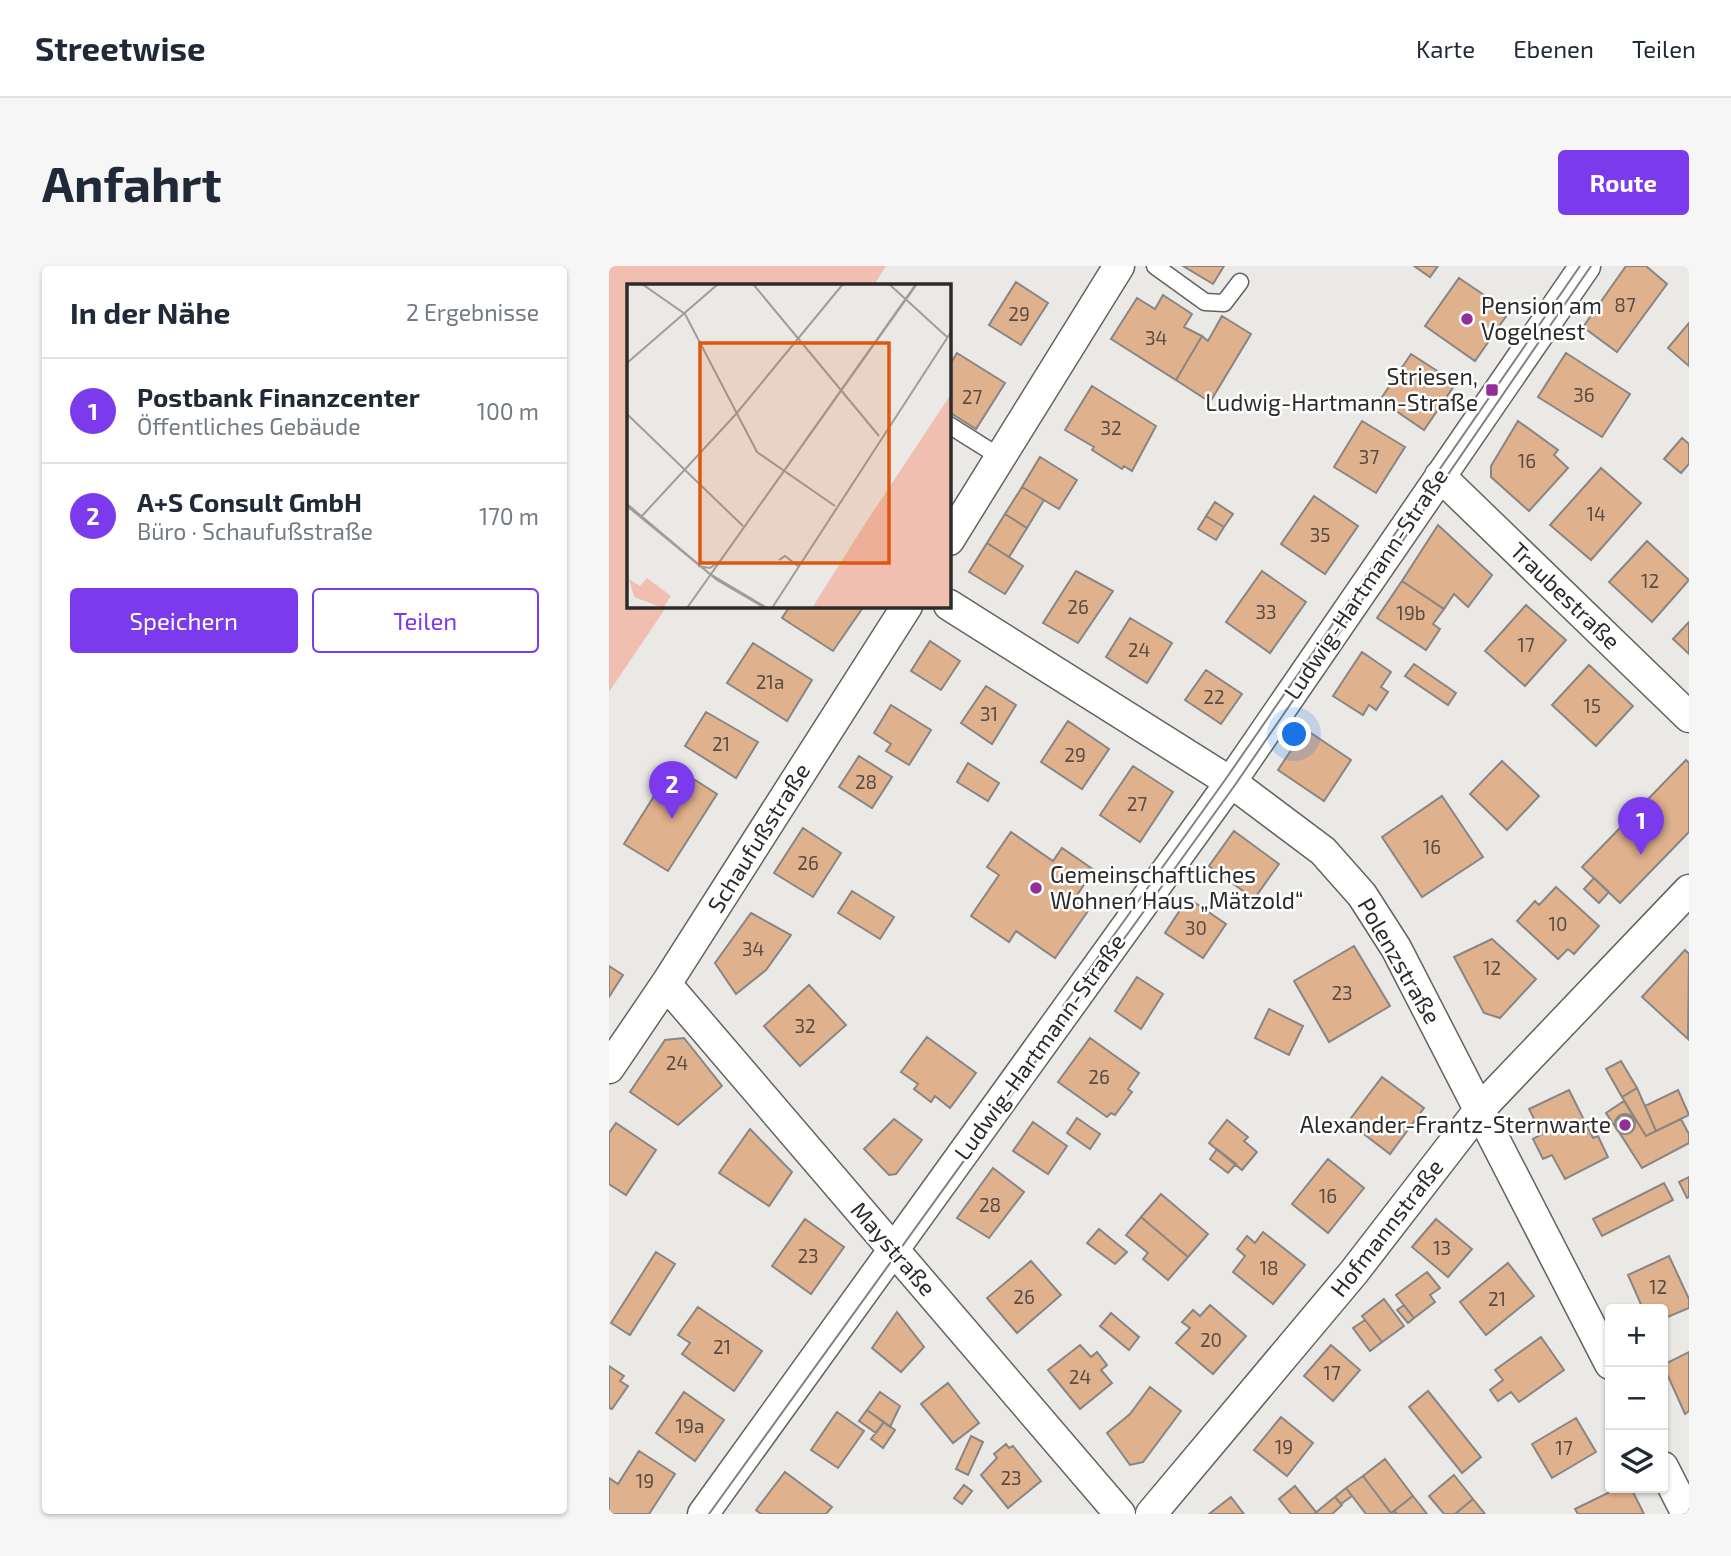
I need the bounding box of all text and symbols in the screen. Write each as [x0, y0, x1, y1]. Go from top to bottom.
text: Streetwise [35, 28, 206, 68]
text: Karte [1416, 34, 1475, 63]
text: Ebenen [1513, 34, 1594, 63]
text: Teilen [1632, 34, 1696, 63]
button: Route [1558, 150, 1689, 215]
text: Anfahrt [42, 153, 222, 212]
inset map [627, 284, 950, 607]
place label: Pension am Vogelnest [1481, 291, 1602, 345]
house number: 87 [1614, 293, 1636, 316]
text: In der Nähe [70, 294, 231, 330]
text: 2 Ergebnisse [406, 298, 539, 326]
house number: 29 [1008, 302, 1030, 325]
marker: Pension am Vogelnest [1459, 311, 1475, 327]
house number: 34 [1145, 326, 1167, 349]
place label: Striesen, Ludwig-Hartmann-Straße [1205, 362, 1478, 416]
text: Postbank Finanzcenter [137, 381, 420, 412]
marker: Striesen, Ludwig-Hartmann-Straße [1484, 382, 1500, 398]
house number: 36 [1573, 383, 1595, 406]
house number: 27 [962, 385, 982, 408]
text: 1 [88, 397, 98, 425]
text: 100 m [477, 397, 539, 425]
text: Öffentliches Gebäude [137, 412, 361, 440]
house number: 32 [1100, 416, 1122, 439]
house number: 37 [1359, 445, 1379, 468]
house number: 16 [1518, 449, 1536, 472]
street label: Ludwig-Hartmann-Straße [1277, 463, 1453, 704]
text: A+S Consult GmbH [137, 486, 362, 517]
text: 2 [86, 502, 100, 530]
text: 170 m [479, 502, 539, 530]
house number: 14 [1586, 502, 1606, 525]
text: Büro · Schaufußstraße [137, 517, 373, 545]
house number: 35 [1310, 523, 1330, 546]
street label: Traubestraße [1505, 536, 1626, 655]
house number: 12 [1641, 569, 1659, 592]
button: Speichern [70, 588, 298, 653]
button: Teilen [312, 588, 539, 653]
house number: 26 [1067, 595, 1089, 618]
house number: 33 [1255, 600, 1277, 623]
house number: 19b [1396, 601, 1426, 624]
house number: 17 [1517, 633, 1535, 656]
house number: 24 [1128, 638, 1150, 661]
house number: 21a [756, 670, 784, 693]
house number: 22 [1203, 685, 1225, 708]
house number: 15 [1583, 694, 1601, 717]
house number: 31 [980, 702, 998, 725]
your location [1277, 717, 1311, 751]
house number: 21 [712, 732, 730, 755]
house number: 29 [1064, 743, 1086, 766]
street label: Schaufußstraße [701, 758, 815, 917]
pin: 2 [649, 761, 695, 819]
house number: 28 [855, 770, 877, 793]
house number: 27 [1127, 792, 1147, 815]
pin: 1 [1618, 797, 1664, 855]
house number: 16 [1423, 835, 1441, 858]
house number: 26 [797, 851, 819, 874]
place label: Gemeinschaftliches Wohnen Haus „Mätzold“ [1050, 860, 1304, 914]
marker: Gemeinschaftliches Wohnen Haus „Mätzold“ [1028, 880, 1044, 896]
street label: Polenzstraße [1353, 892, 1447, 1029]
house number: 10 [1548, 912, 1568, 935]
house number: 30 [1185, 916, 1207, 939]
street label: Ludwig-Hartmann-Straße [948, 928, 1131, 1165]
house number: 34 [742, 937, 764, 960]
house number: 12 [1483, 956, 1501, 979]
house number: 23 [1331, 981, 1353, 1004]
house number: 32 [794, 1014, 816, 1037]
house number: 24 [666, 1051, 688, 1074]
house number: 26 [1088, 1065, 1110, 1088]
place label: Alexander-Frantz-Sternwarte [1300, 1110, 1611, 1138]
marker: Alexander-Frantz-Sternwarte [1617, 1117, 1633, 1133]
street label: Hofmannstraße [1324, 1153, 1449, 1302]
house number: 16 [1319, 1184, 1337, 1207]
house number: 28 [979, 1193, 1001, 1216]
street label: Maystraße [845, 1196, 942, 1301]
house number: 13 [1433, 1236, 1451, 1259]
house number: 23 [797, 1244, 819, 1267]
house number: 18 [1259, 1256, 1279, 1279]
house number: 12 [1649, 1275, 1667, 1298]
house number: 26 [1013, 1285, 1035, 1308]
house number: 21 [1488, 1287, 1506, 1310]
map controls [1605, 1304, 1668, 1493]
button: + [1605, 1304, 1668, 1367]
house number: 20 [1200, 1328, 1222, 1351]
house number: 21 [713, 1335, 731, 1358]
house number: 17 [1323, 1361, 1341, 1384]
house number: 24 [1069, 1365, 1091, 1388]
button: − [1605, 1367, 1668, 1430]
house number: 19a [676, 1414, 704, 1437]
button: layers [1605, 1430, 1668, 1493]
house number: 19 [1275, 1435, 1293, 1458]
house number: 17 [1555, 1436, 1573, 1459]
house number: 23 [1000, 1466, 1022, 1489]
house number: 19 [636, 1469, 654, 1492]

